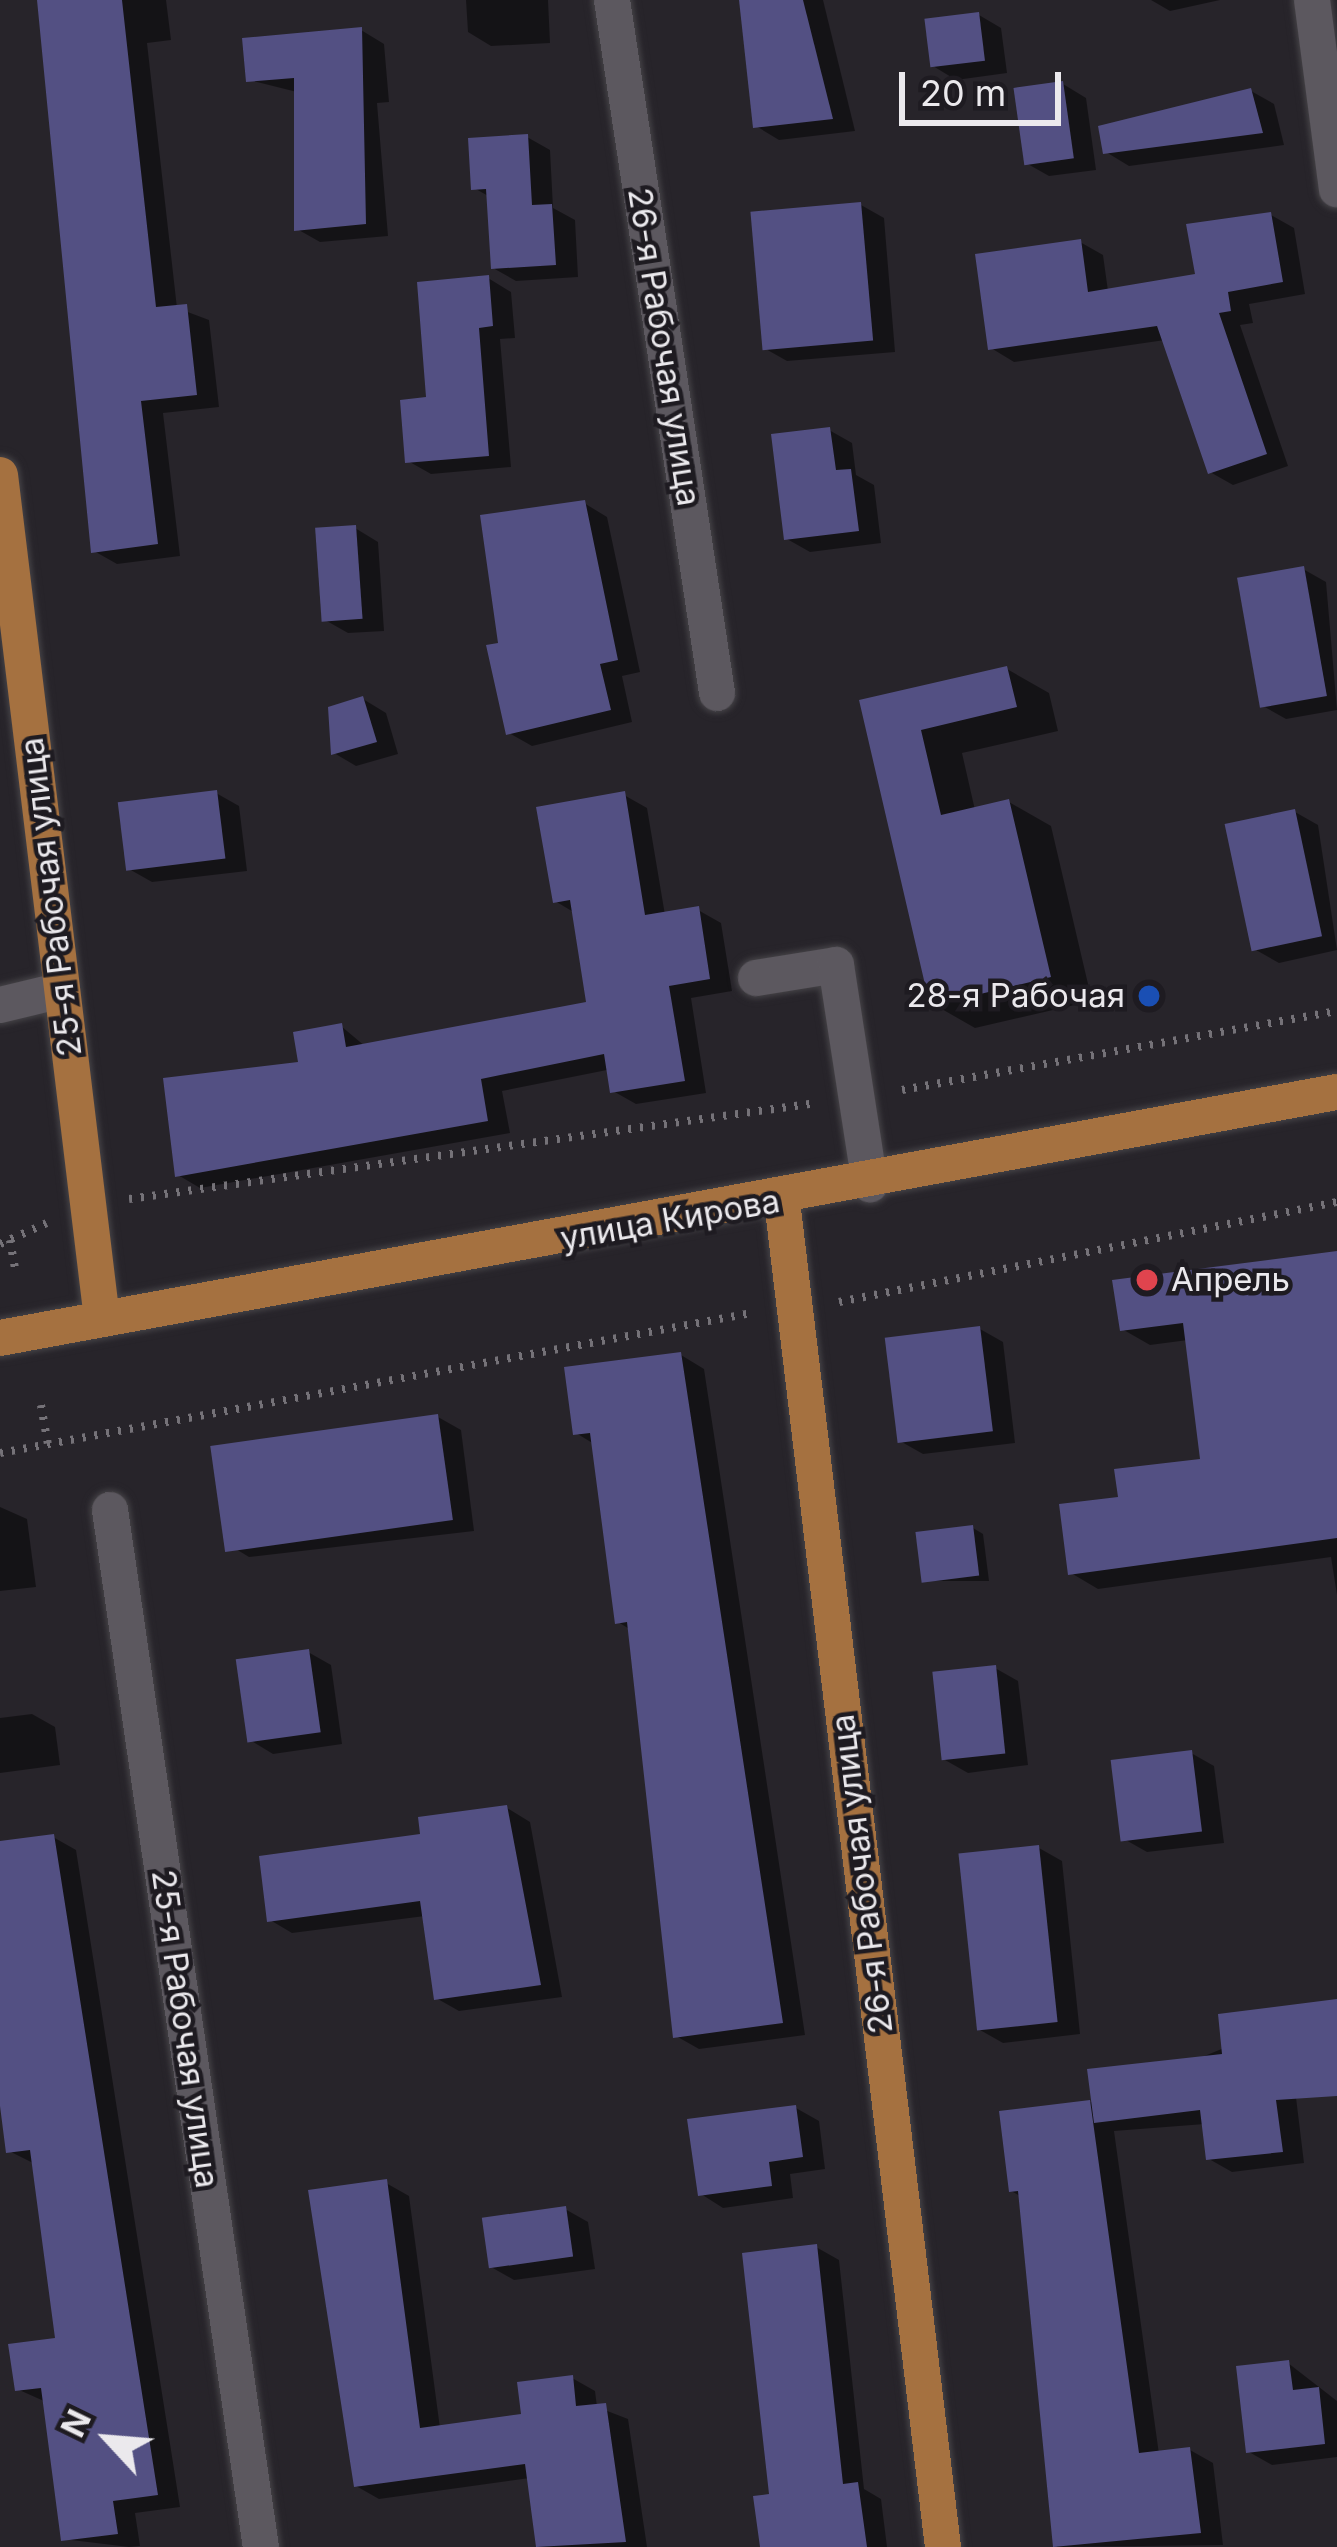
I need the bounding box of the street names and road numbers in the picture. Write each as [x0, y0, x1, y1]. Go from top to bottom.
street label: 26-я Рабочая улица [619, 185, 709, 509]
street label: 25-я Рабочая улица [12, 735, 90, 1059]
street label: улица Кирова [557, 1181, 783, 1259]
street label: 26-я Рабочая улица [823, 1712, 901, 2036]
street label: 25-я Рабочая улица [143, 1867, 227, 2191]

